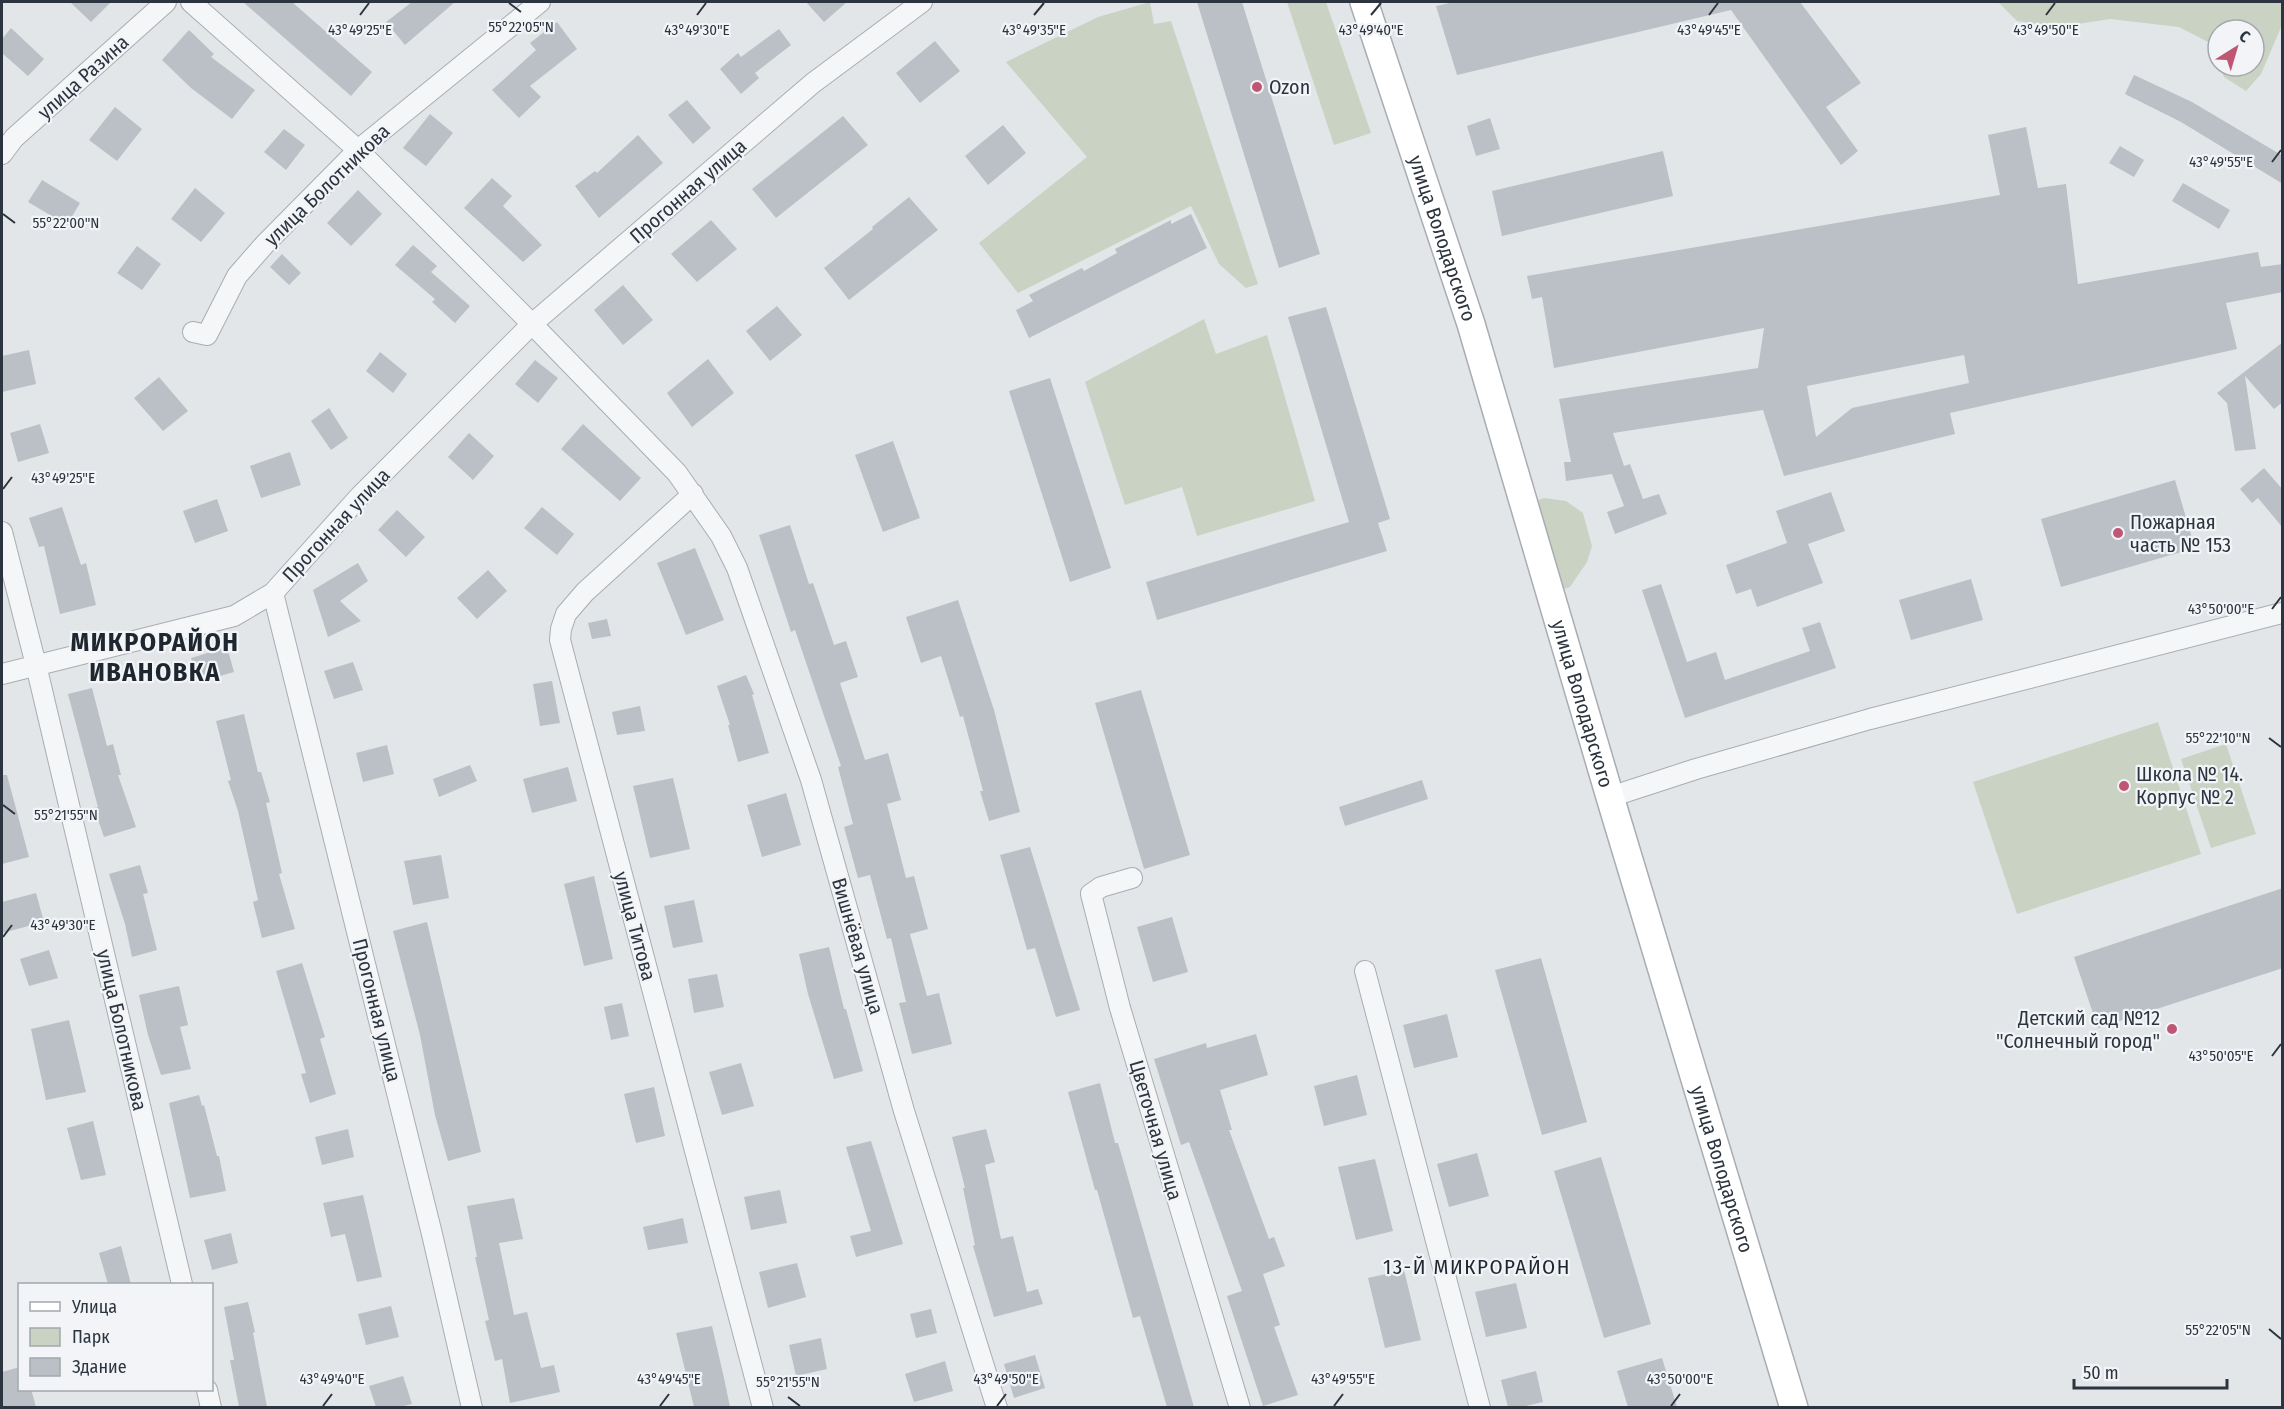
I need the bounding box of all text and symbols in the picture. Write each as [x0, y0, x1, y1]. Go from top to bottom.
text: 55°22'05"N [488, 18, 554, 36]
north arrow [2206, 18, 2266, 78]
text: 43°49'25"E [328, 21, 392, 39]
text: 43°49'30"E [664, 21, 730, 39]
text: 43°49'35"E [1002, 21, 1066, 39]
text: 43°49'40"E [1338, 21, 1404, 39]
text: 43°49'45"E [1677, 21, 1741, 39]
text: 43°49'50"E [2013, 21, 2079, 39]
text: С [2236, 26, 2254, 47]
street label: улица Разина [33, 30, 133, 124]
place label: Ozon [1269, 75, 1310, 99]
marker: Ozon [1250, 80, 1264, 94]
street label: улица Болотникова [259, 119, 395, 251]
street label: Прогонная улица [625, 134, 751, 248]
street label: улица Володарского [1404, 152, 1481, 324]
text: 43°49'55"E [2189, 153, 2253, 171]
text: 55°22'00"N [33, 214, 99, 232]
street label: Прогонная улица [277, 463, 395, 587]
text: 43°49'25"E [31, 469, 95, 487]
place label: Пожарная часть № 153 [2130, 510, 2231, 557]
marker: Пожарная часть № 153 [2111, 526, 2125, 540]
text: 43°50'00"E [2188, 600, 2254, 618]
street label: улица Володарского [1547, 617, 1619, 790]
district label: МИКРОРАЙОН ИВАНОВКА [71, 627, 240, 688]
text: 55°22'10"N [2185, 729, 2251, 747]
place label: Школа № 14. Корпус № 2 [2136, 762, 2243, 809]
marker: Школа № 14. Корпус № 2 [2117, 779, 2131, 793]
text: 55°21'55"N [34, 806, 98, 824]
street label: улица Титова [609, 869, 661, 983]
street label: Вишнёвая улица [827, 875, 889, 1017]
text: 43°49'30"E [30, 916, 96, 934]
street label: Прогонная улица [348, 936, 406, 1084]
street label: улица Болотникова [92, 947, 152, 1113]
place label: Детский сад №12 "Солнечный город" [1996, 1006, 2160, 1053]
marker: Детский сад №12 "Солнечный город" [2165, 1022, 2179, 1036]
text: 43°50'05"E [2188, 1047, 2254, 1065]
street label: Цветочная улица [1125, 1057, 1187, 1203]
street label: улица Володарского [1686, 1083, 1759, 1256]
district label: 13-Й МИКРОРАЙОН [1383, 1254, 1571, 1280]
legend [18, 1283, 213, 1391]
text: Улица [71, 1296, 117, 1318]
text: 55°22'05"N [2185, 1321, 2251, 1339]
text: Парк [72, 1326, 110, 1348]
scale bar [2074, 1352, 2227, 1390]
text: Здание [72, 1356, 127, 1378]
text: 50 m [2083, 1362, 2119, 1384]
text: 43°49'40"E [299, 1370, 365, 1388]
text: 43°49'45"E [637, 1370, 701, 1388]
text: 43°49'50"E [973, 1370, 1039, 1388]
text: 43°49'55"E [1311, 1370, 1375, 1388]
text: 43°50'00"E [1647, 1370, 1713, 1388]
text: 55°21'55"N [756, 1373, 820, 1391]

